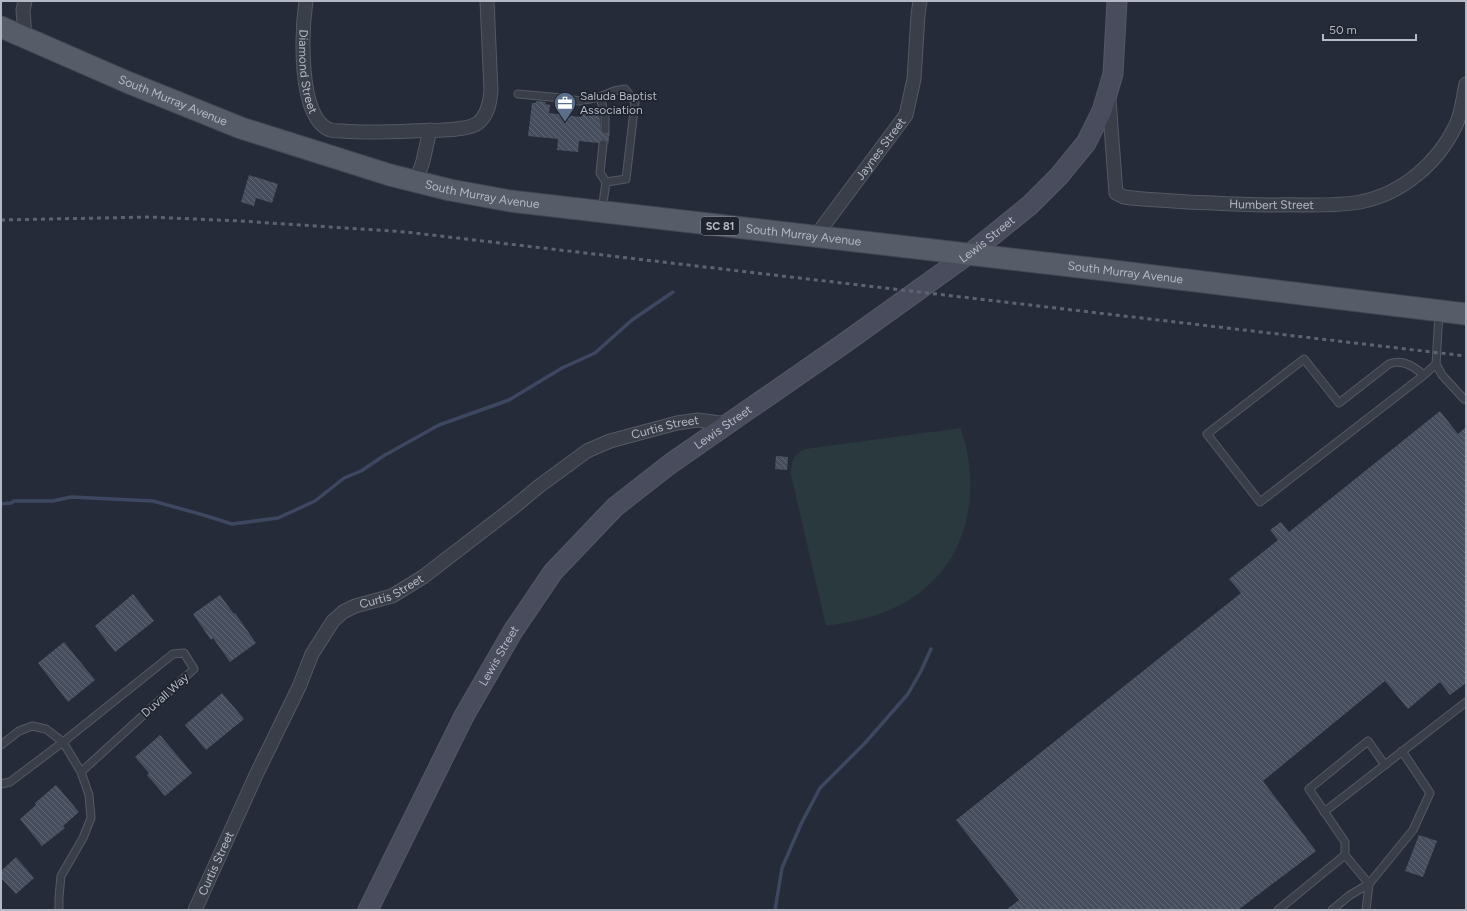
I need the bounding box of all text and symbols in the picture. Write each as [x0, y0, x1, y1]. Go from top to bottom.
scale bar [1323, 16, 1416, 42]
text: 50 m [1329, 23, 1357, 37]
street label: Diamond Street [296, 29, 320, 116]
street label: South Murray Avenue [116, 72, 230, 129]
place label: Saluda Baptist Association [580, 89, 657, 117]
office icon: Saluda Baptist Association [552, 90, 578, 123]
street label: Jaynes Street [853, 115, 909, 183]
street label: South Murray Avenue [423, 177, 541, 211]
street label: Humbert Street [1229, 197, 1314, 212]
street label: Lewis Street [956, 213, 1018, 266]
road number: SC 81 [701, 217, 739, 235]
street label: South Murray Avenue [745, 221, 862, 249]
street label: South Murray Avenue [1067, 259, 1184, 286]
street label: Lewis Street [691, 402, 755, 452]
street label: Curtis Street [630, 413, 700, 442]
street label: Curtis Street [358, 571, 426, 611]
street label: Lewis Street [476, 623, 522, 688]
street label: Duvall Way [138, 670, 192, 720]
street label: Curtis Street [195, 829, 237, 898]

